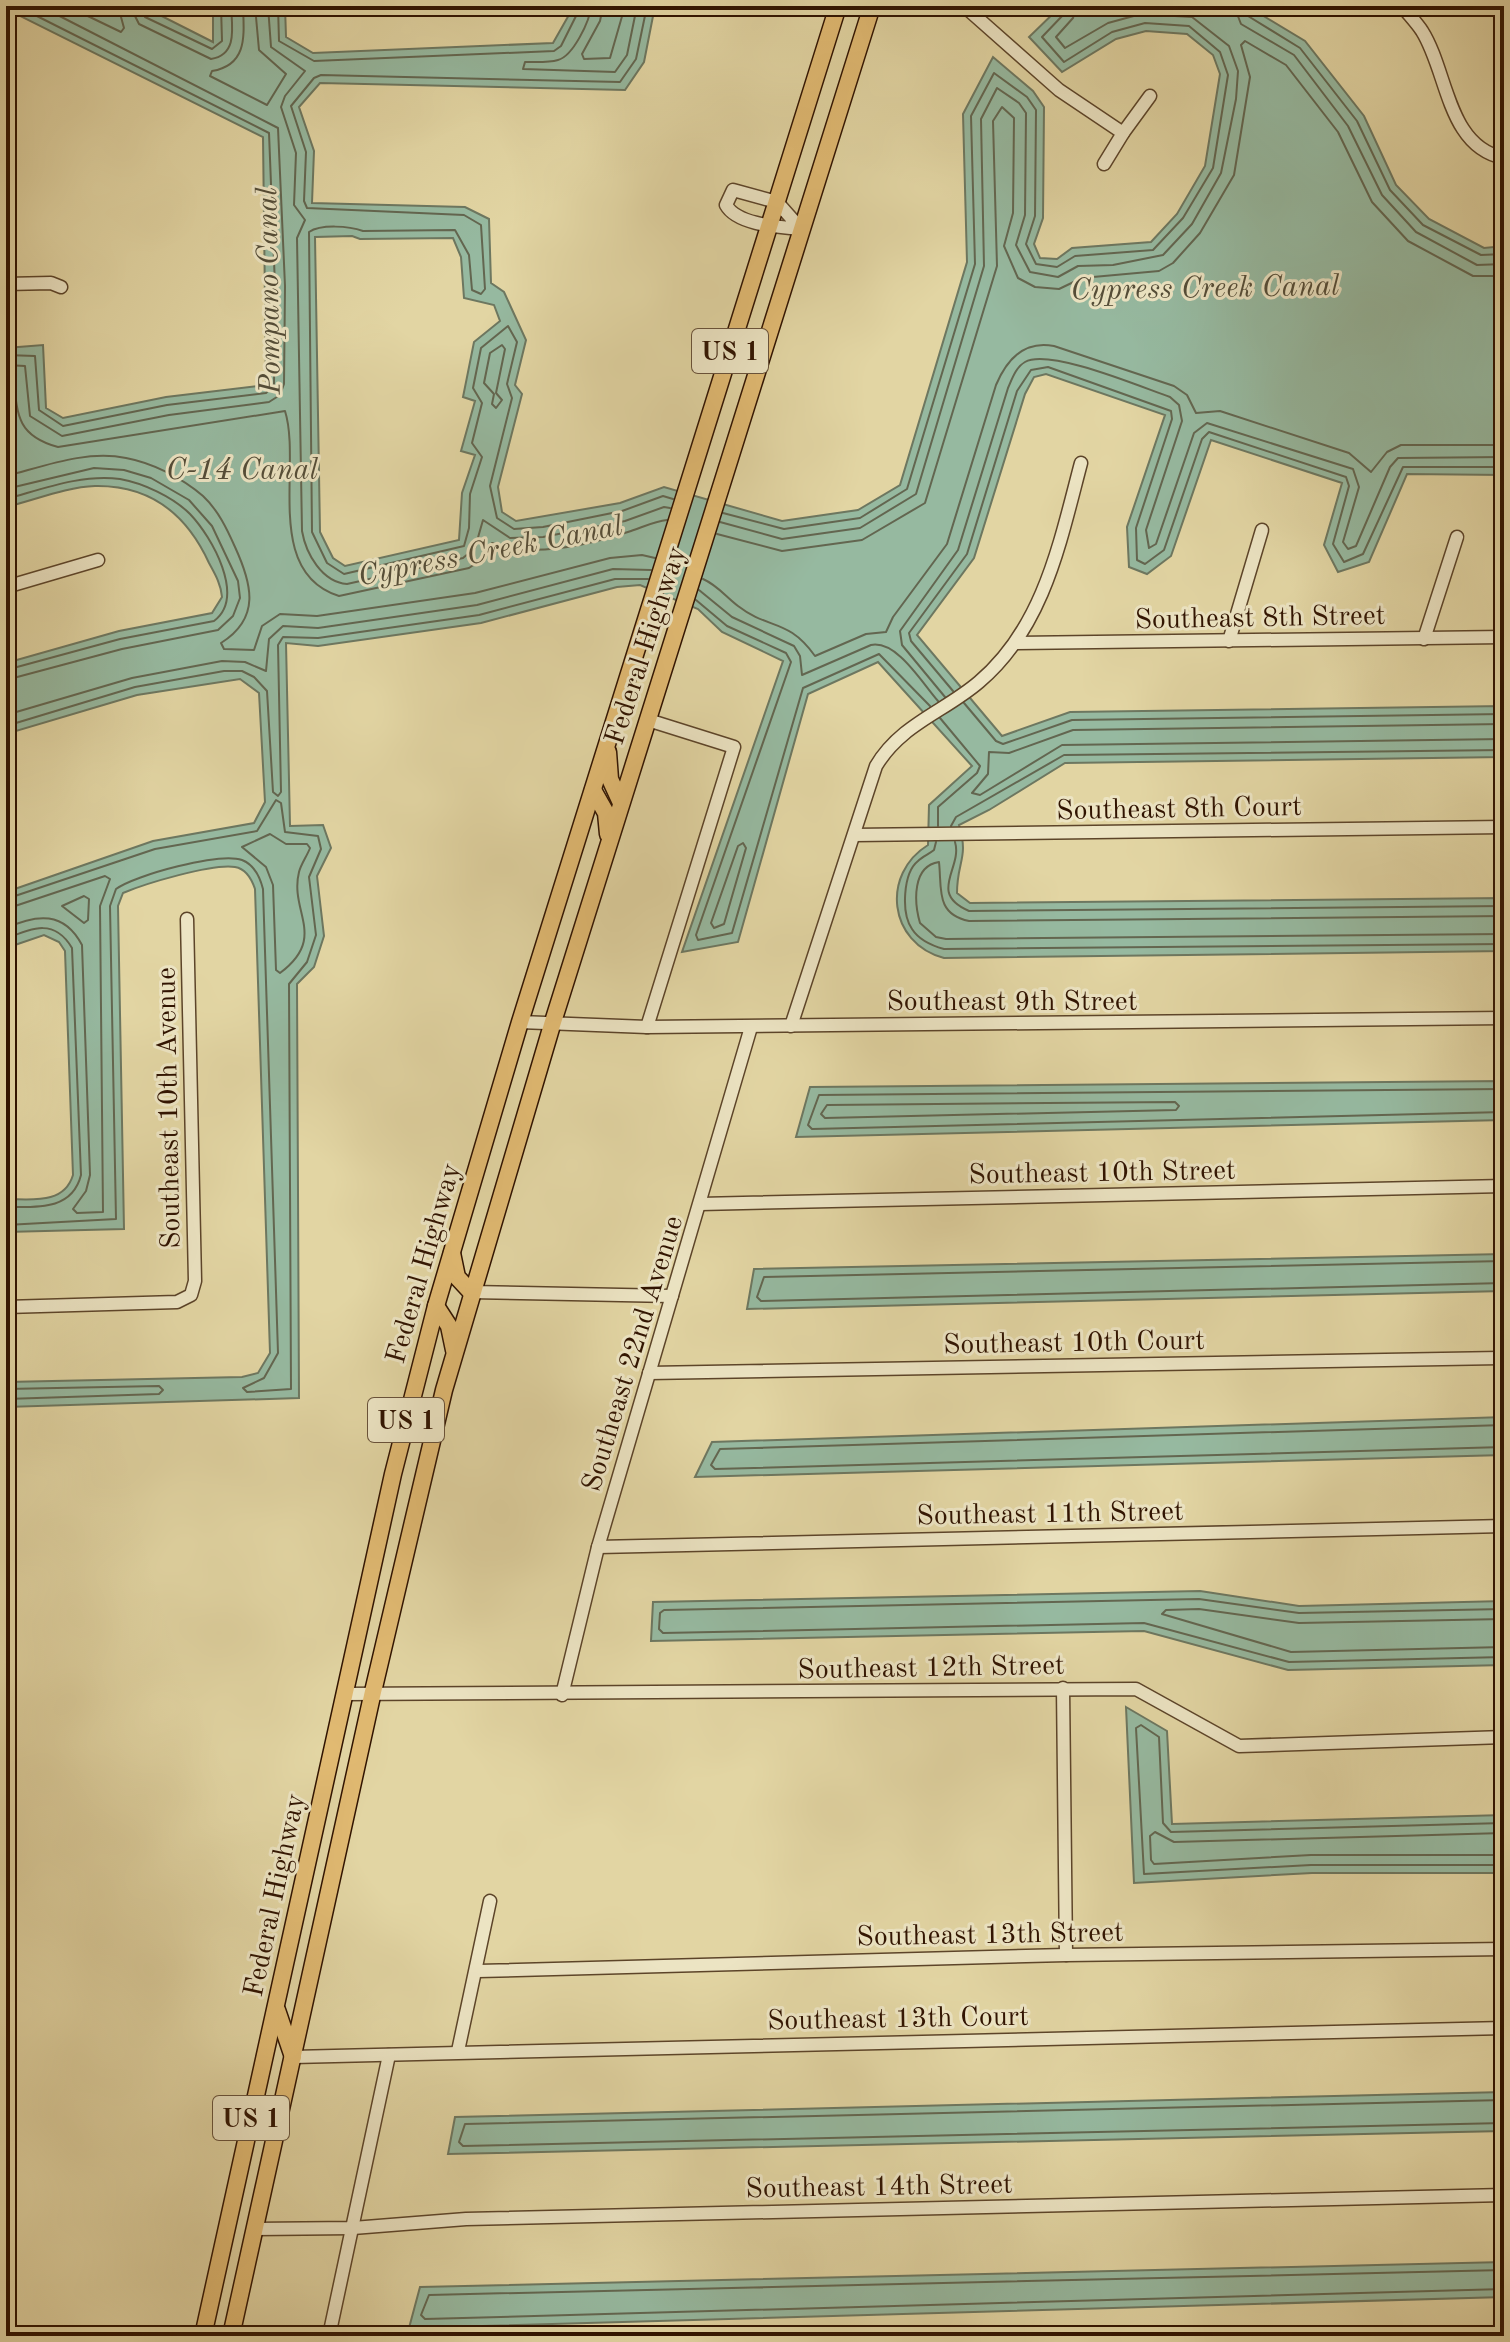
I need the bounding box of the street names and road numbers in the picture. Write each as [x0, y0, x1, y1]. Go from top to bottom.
road number: US 1 [692, 329, 768, 373]
street label: Federal Highway [602, 543, 692, 749]
street label: Southeast 8th Street [1134, 603, 1386, 635]
street label: Southeast 8th Court [1056, 794, 1302, 826]
street label: Southeast 10th Avenue [154, 967, 186, 1249]
street label: Southeast 9th Street [886, 989, 1138, 1017]
street label: Southeast 10th Street [968, 1158, 1236, 1190]
street label: Federal Highway [383, 1160, 467, 1367]
street label: Southeast 22nd Avenue [579, 1213, 689, 1495]
street label: Southeast 10th Court [943, 1328, 1205, 1360]
road number: US 1 [368, 1398, 444, 1442]
street label: Southeast 11th Street [916, 1499, 1184, 1531]
street label: Southeast 12th Street [797, 1653, 1065, 1685]
street label: Federal Highway [241, 1791, 311, 2000]
street label: Southeast 13th Street [856, 1920, 1124, 1952]
street label: Southeast 13th Court [767, 2004, 1029, 2036]
road number: US 1 [213, 2096, 289, 2140]
street label: Southeast 14th Street [745, 2172, 1013, 2204]

